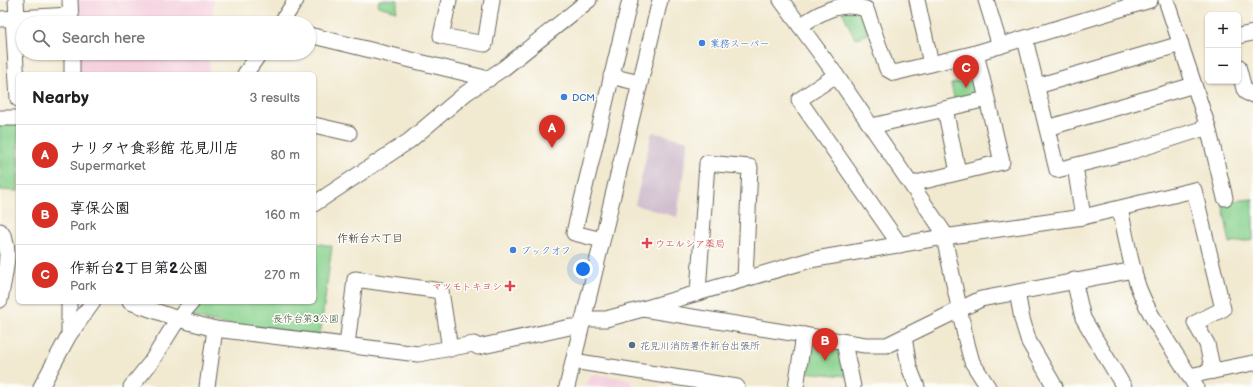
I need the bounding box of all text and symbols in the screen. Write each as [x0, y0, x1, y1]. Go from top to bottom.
map controls [1205, 12, 1241, 84]
button: + [1205, 12, 1241, 48]
search box [16, 16, 316, 60]
icon: search [30, 27, 52, 49]
text: Search here [62, 29, 145, 48]
marker: 業務スーパー [697, 38, 707, 48]
place label: 業務スーパー [710, 38, 770, 50]
button: − [1205, 48, 1241, 84]
pin: C [953, 55, 979, 88]
text: Nearby [32, 88, 89, 108]
text: 3 results [249, 90, 300, 106]
marker: DCM [559, 92, 569, 102]
place label: DCM [572, 92, 595, 104]
pin: A [539, 115, 565, 148]
text: ナリタヤ食彩館 花見川店 [70, 139, 239, 158]
text: A [41, 147, 49, 163]
text: 80 m [271, 147, 300, 163]
text: Supermarket [70, 158, 146, 174]
text: 享保公園 [70, 199, 130, 218]
text: B [40, 207, 50, 223]
text: 160 m [265, 207, 300, 223]
text: Park [70, 218, 96, 234]
district label: 作新台六丁目 [337, 232, 403, 245]
marker: ウエルシア薬局 [642, 238, 652, 248]
place label: ウエルシア薬局 [655, 238, 725, 250]
marker: ブックオフ [508, 245, 518, 255]
place label: ブックオフ [521, 245, 571, 257]
text: 作新台2丁目第2公園 [70, 259, 208, 278]
your location [573, 259, 593, 279]
text: C [40, 267, 50, 283]
text: 270 m [264, 267, 300, 283]
text: Park [70, 278, 96, 294]
place label: マツモトキヨシ [432, 281, 502, 293]
marker: マツモトキヨシ [505, 281, 515, 291]
park label: 長作台第3公園 [273, 313, 339, 325]
pin: B [812, 328, 838, 361]
marker: 花見川消防署作新台出張所 [627, 340, 637, 350]
place label: 花見川消防署作新台出張所 [640, 340, 760, 352]

